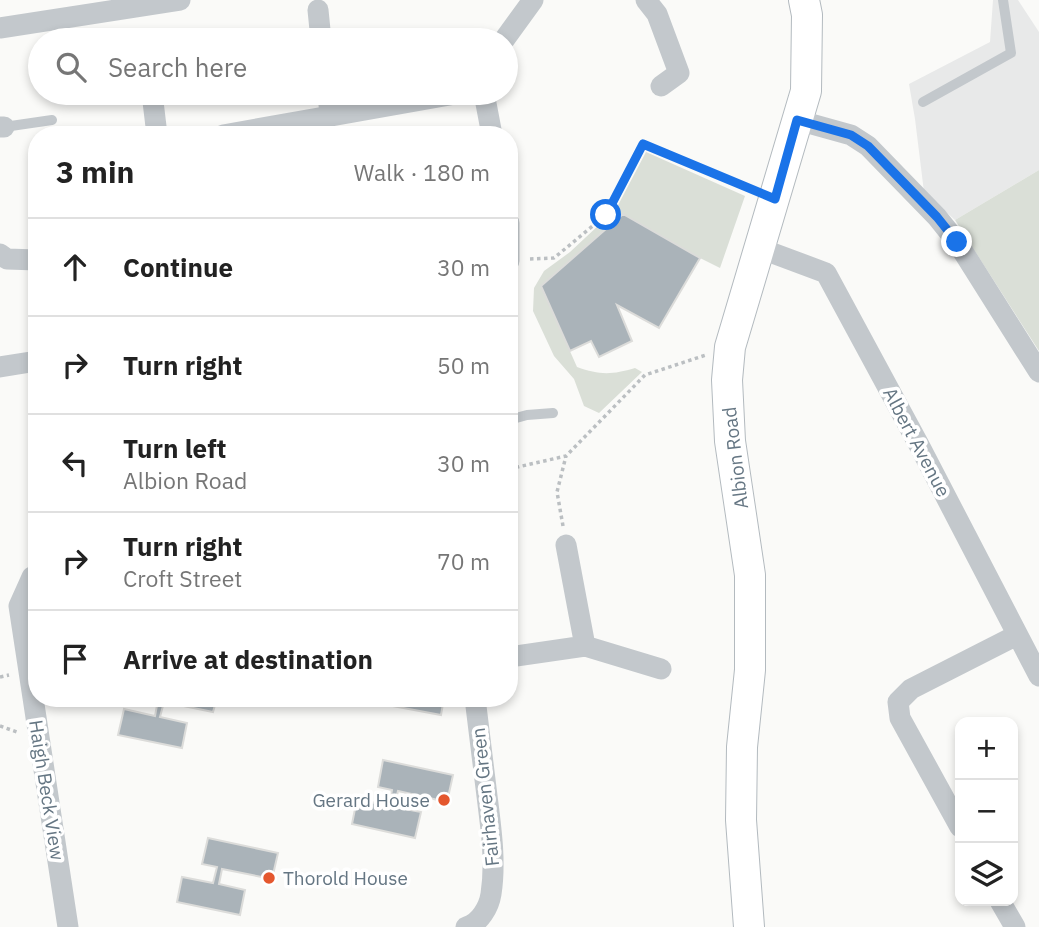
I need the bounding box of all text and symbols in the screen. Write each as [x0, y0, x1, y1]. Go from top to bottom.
search box [28, 28, 518, 105]
icon: search [52, 48, 90, 86]
text: Search here [108, 50, 247, 84]
text: 3 min [56, 152, 134, 191]
text: Walk · 180 m [354, 157, 490, 187]
route start [590, 199, 621, 230]
route end [941, 226, 972, 257]
icon: ahead [56, 248, 94, 286]
text: Continue [123, 250, 233, 284]
text: 30 m [437, 252, 490, 282]
icon: right [56, 346, 94, 384]
text: Turn right [123, 348, 242, 382]
text: 50 m [437, 350, 490, 380]
street label: Albert Avenue [878, 383, 956, 501]
street label: Albion Road [717, 406, 753, 510]
text: Turn left [123, 431, 226, 465]
icon: left [56, 444, 94, 482]
text: 30 m [437, 448, 490, 478]
text: Albion Road [123, 465, 247, 495]
text: Turn right [123, 529, 242, 563]
icon: right [56, 542, 94, 580]
text: 70 m [437, 546, 490, 576]
text: Croft Street [123, 563, 242, 593]
icon: arrive [56, 640, 94, 678]
text: Arrive at destination [123, 642, 373, 676]
map controls [955, 717, 1018, 906]
button: + [955, 717, 1018, 780]
street label: Haigh Beck View [24, 718, 70, 862]
street label: Fairhaven Green [466, 727, 504, 867]
button: − [955, 780, 1018, 843]
place label: Gerard House [312, 788, 430, 812]
marker: Gerard House [436, 792, 452, 808]
button: layers [955, 843, 1018, 906]
place label: Thorold House [283, 866, 408, 890]
marker: Thorold House [261, 870, 277, 886]

